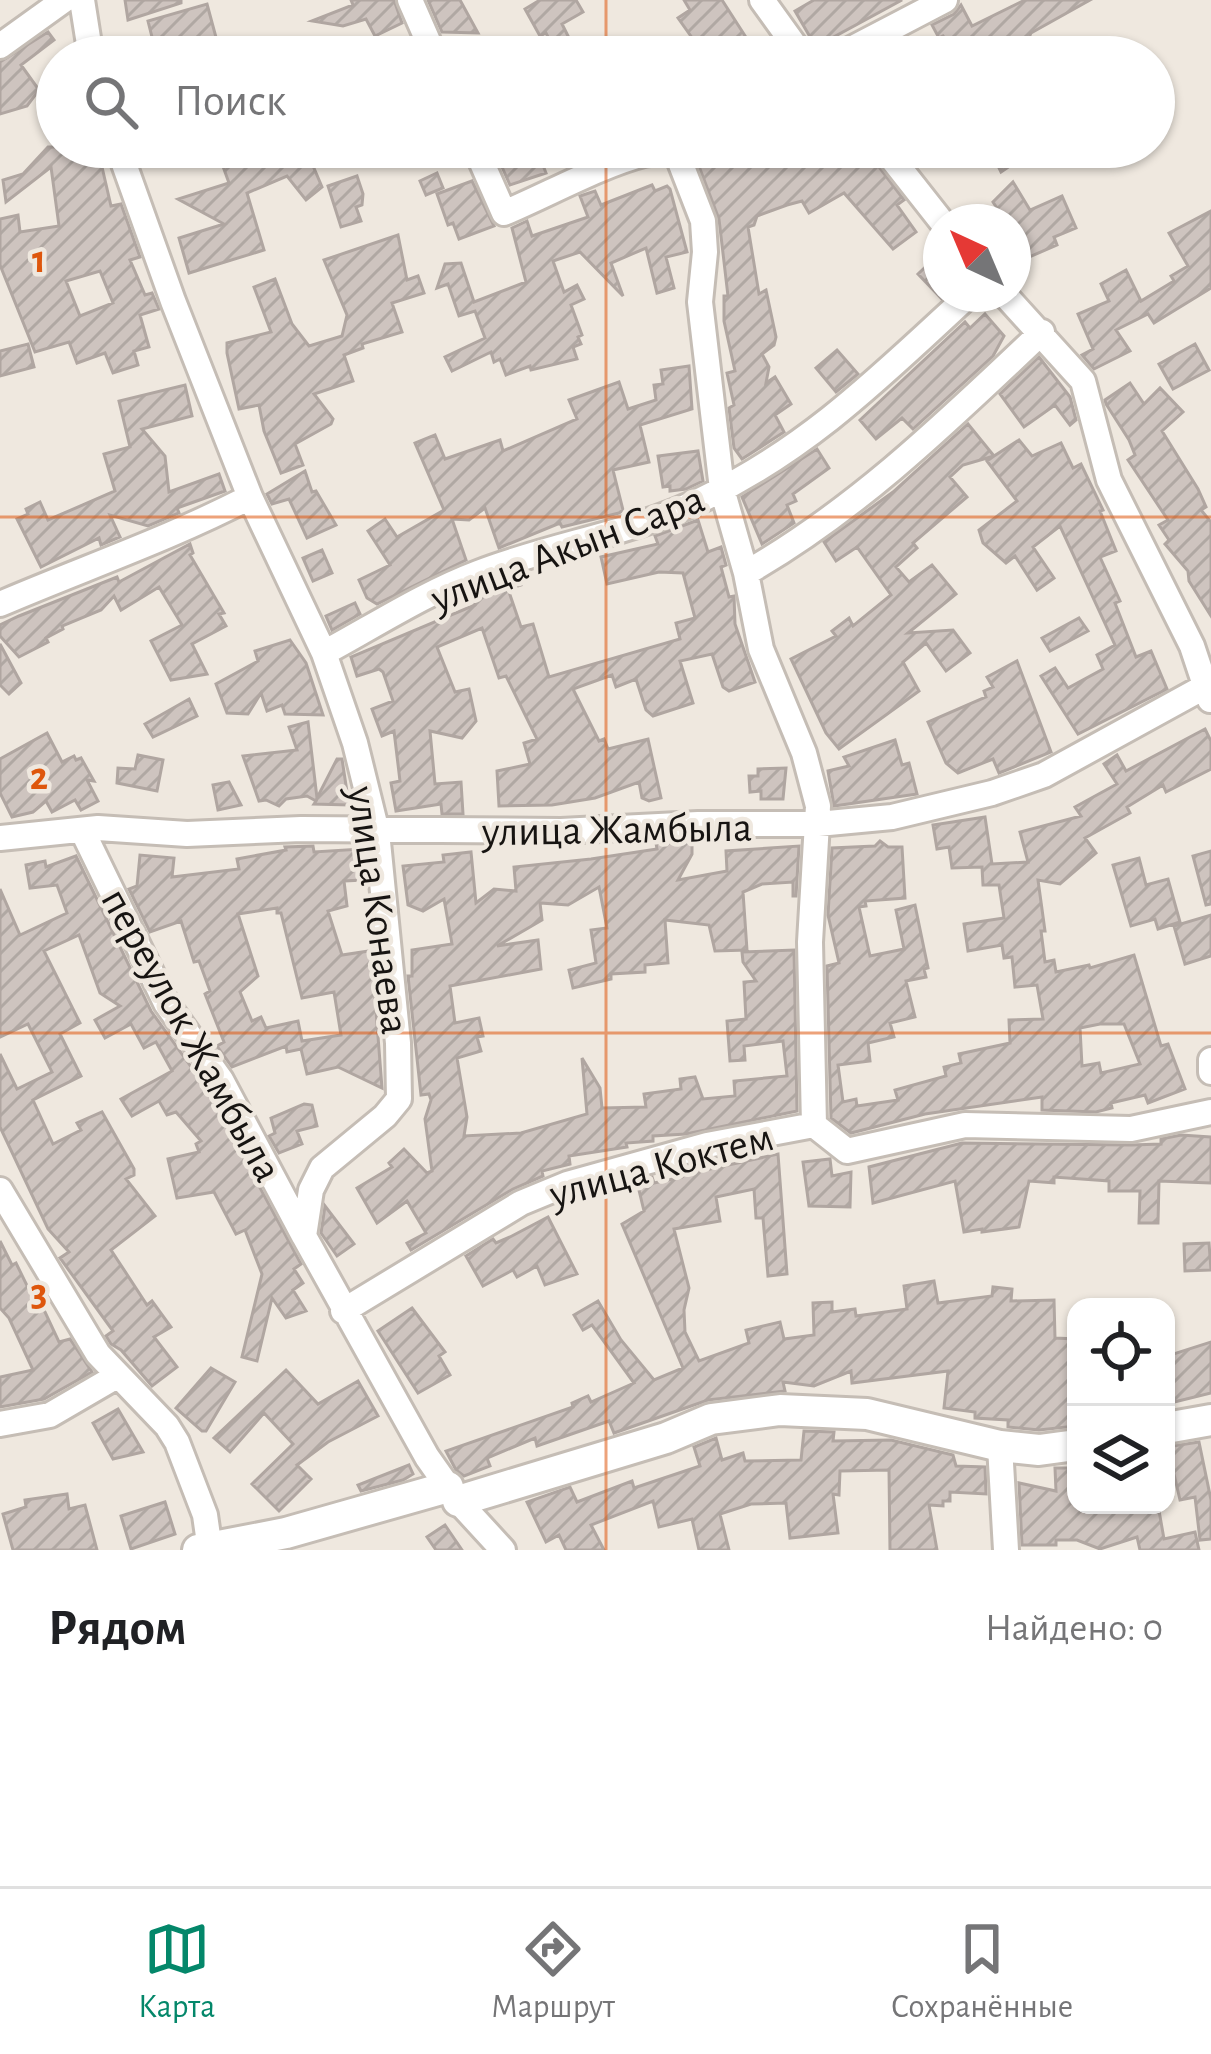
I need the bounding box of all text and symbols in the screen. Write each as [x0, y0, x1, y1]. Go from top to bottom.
search box [36, 36, 1175, 168]
icon: search [78, 69, 144, 135]
text: Поиск [174, 79, 286, 124]
north arrow [923, 204, 1031, 312]
text: 1 [32, 241, 46, 280]
street label: улица Акын Сара [424, 478, 710, 621]
text: 2 [30, 758, 48, 797]
street label: улица Конаева [340, 783, 416, 1037]
street label: улица Жамбыла [480, 807, 753, 853]
street label: переулок Жамбыла [93, 881, 289, 1189]
street label: улица Коктем [544, 1116, 778, 1216]
text: 3 [31, 1274, 47, 1313]
map controls [1067, 1298, 1175, 1514]
button: locate [1067, 1298, 1175, 1406]
button: layers [1067, 1406, 1175, 1514]
text: Рядом [48, 1603, 187, 1654]
text: Найдено: 0 [985, 1609, 1163, 1648]
tab: Карта [138, 1916, 215, 2028]
tab: Маршрут [491, 1916, 615, 2028]
tab: Сохранённые [891, 1916, 1073, 2028]

